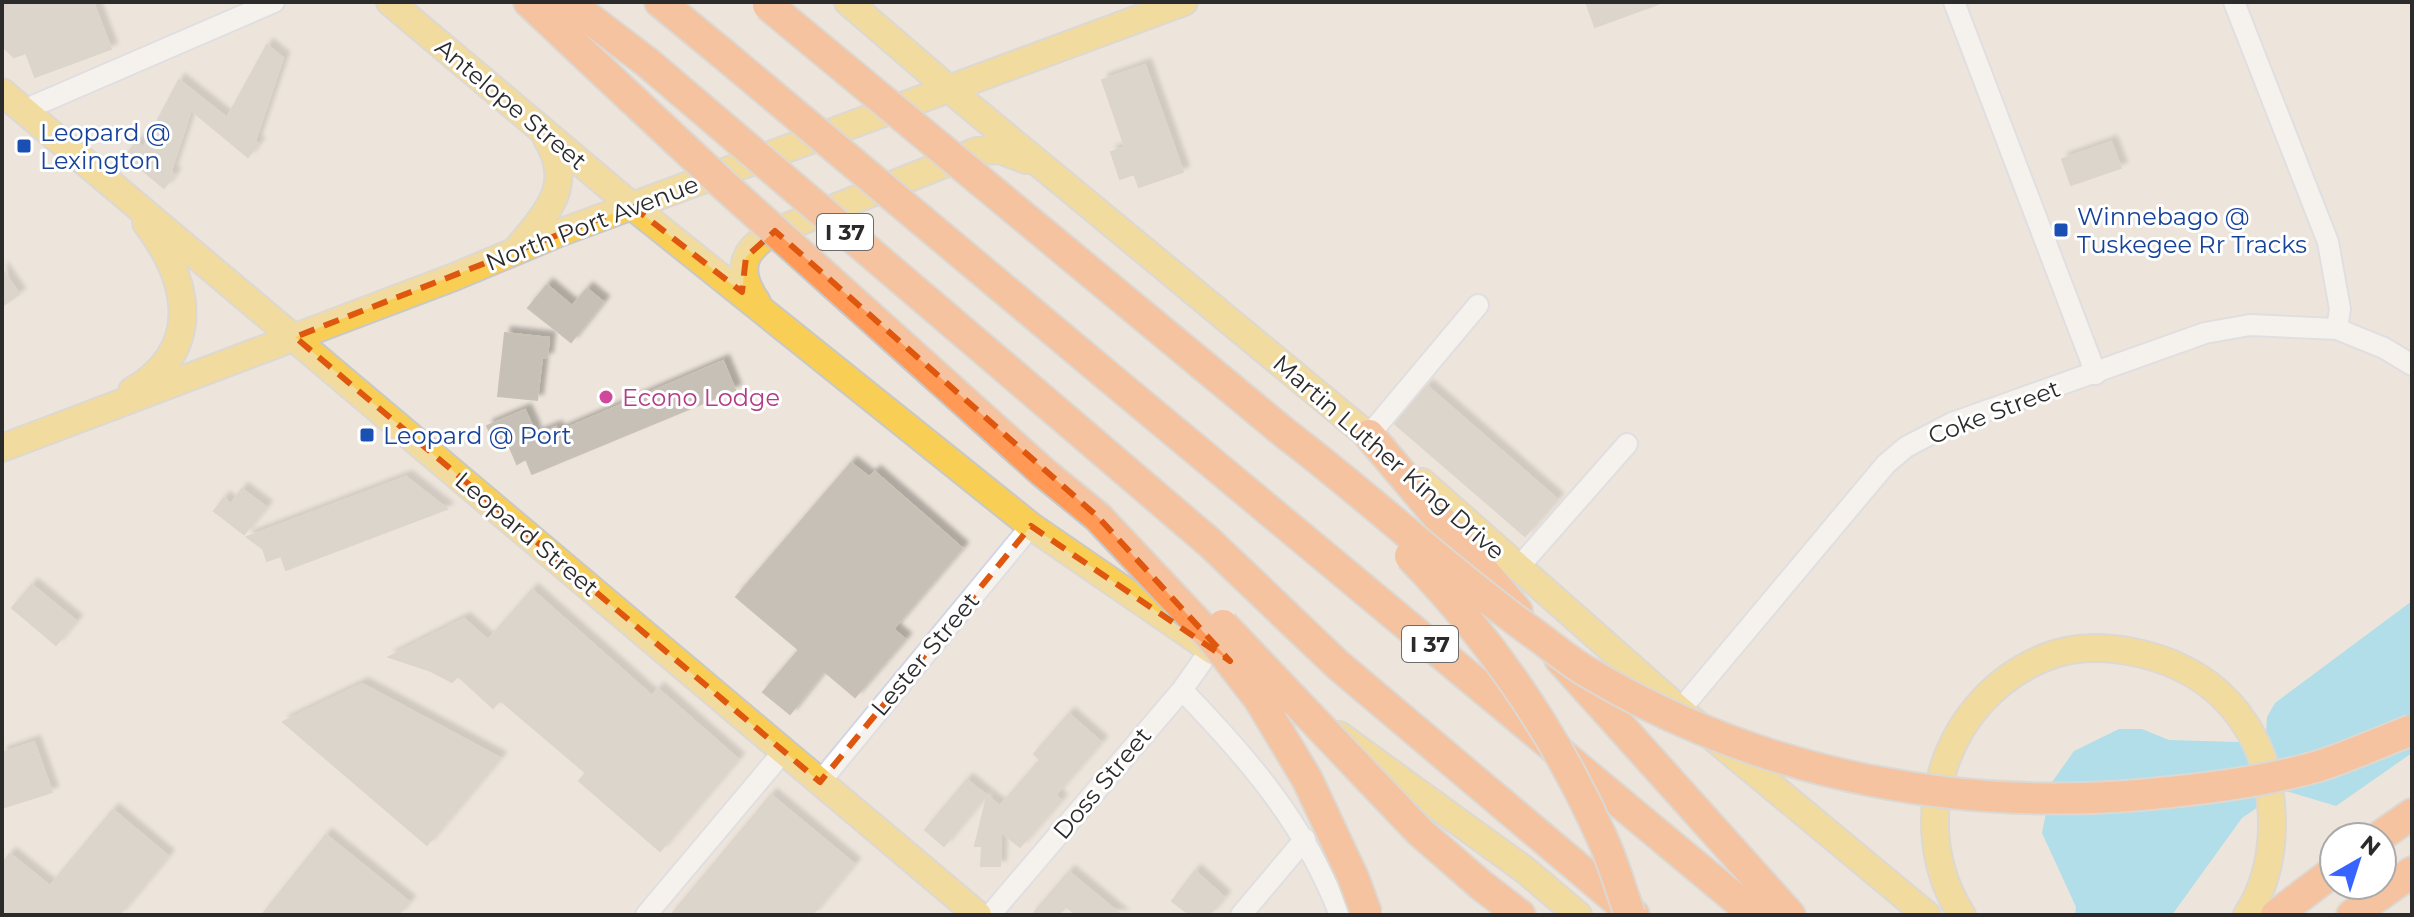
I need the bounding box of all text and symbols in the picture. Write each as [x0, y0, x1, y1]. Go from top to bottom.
street label: Antelope Street [430, 32, 593, 176]
place label: Leopard @ Lexington [40, 118, 171, 175]
marker: Leopard @ Lexington [15, 137, 33, 155]
street label: North Port Avenue [482, 169, 702, 277]
place label: Winnebago @ Tuskegee Rr Tracks [2077, 202, 2307, 259]
road number: I 37 [817, 214, 873, 250]
marker: Winnebago @ Tuskegee Rr Tracks [2052, 221, 2070, 239]
street label: Martin Luther King Drive [1267, 348, 1511, 566]
street label: Coke Street [1924, 374, 2064, 450]
place label: Econo Lodge [622, 383, 780, 412]
marker: Econo Lodge [597, 388, 615, 406]
place label: Leopard @ Port [383, 421, 572, 450]
marker: Leopard @ Port [358, 426, 376, 444]
street label: Leopard Street [449, 466, 605, 603]
street label: Lester Street [865, 586, 985, 722]
road number: I 37 [1402, 626, 1458, 662]
street label: Doss Street [1047, 721, 1157, 845]
north arrow [2318, 821, 2398, 901]
text: N [2355, 830, 2386, 862]

